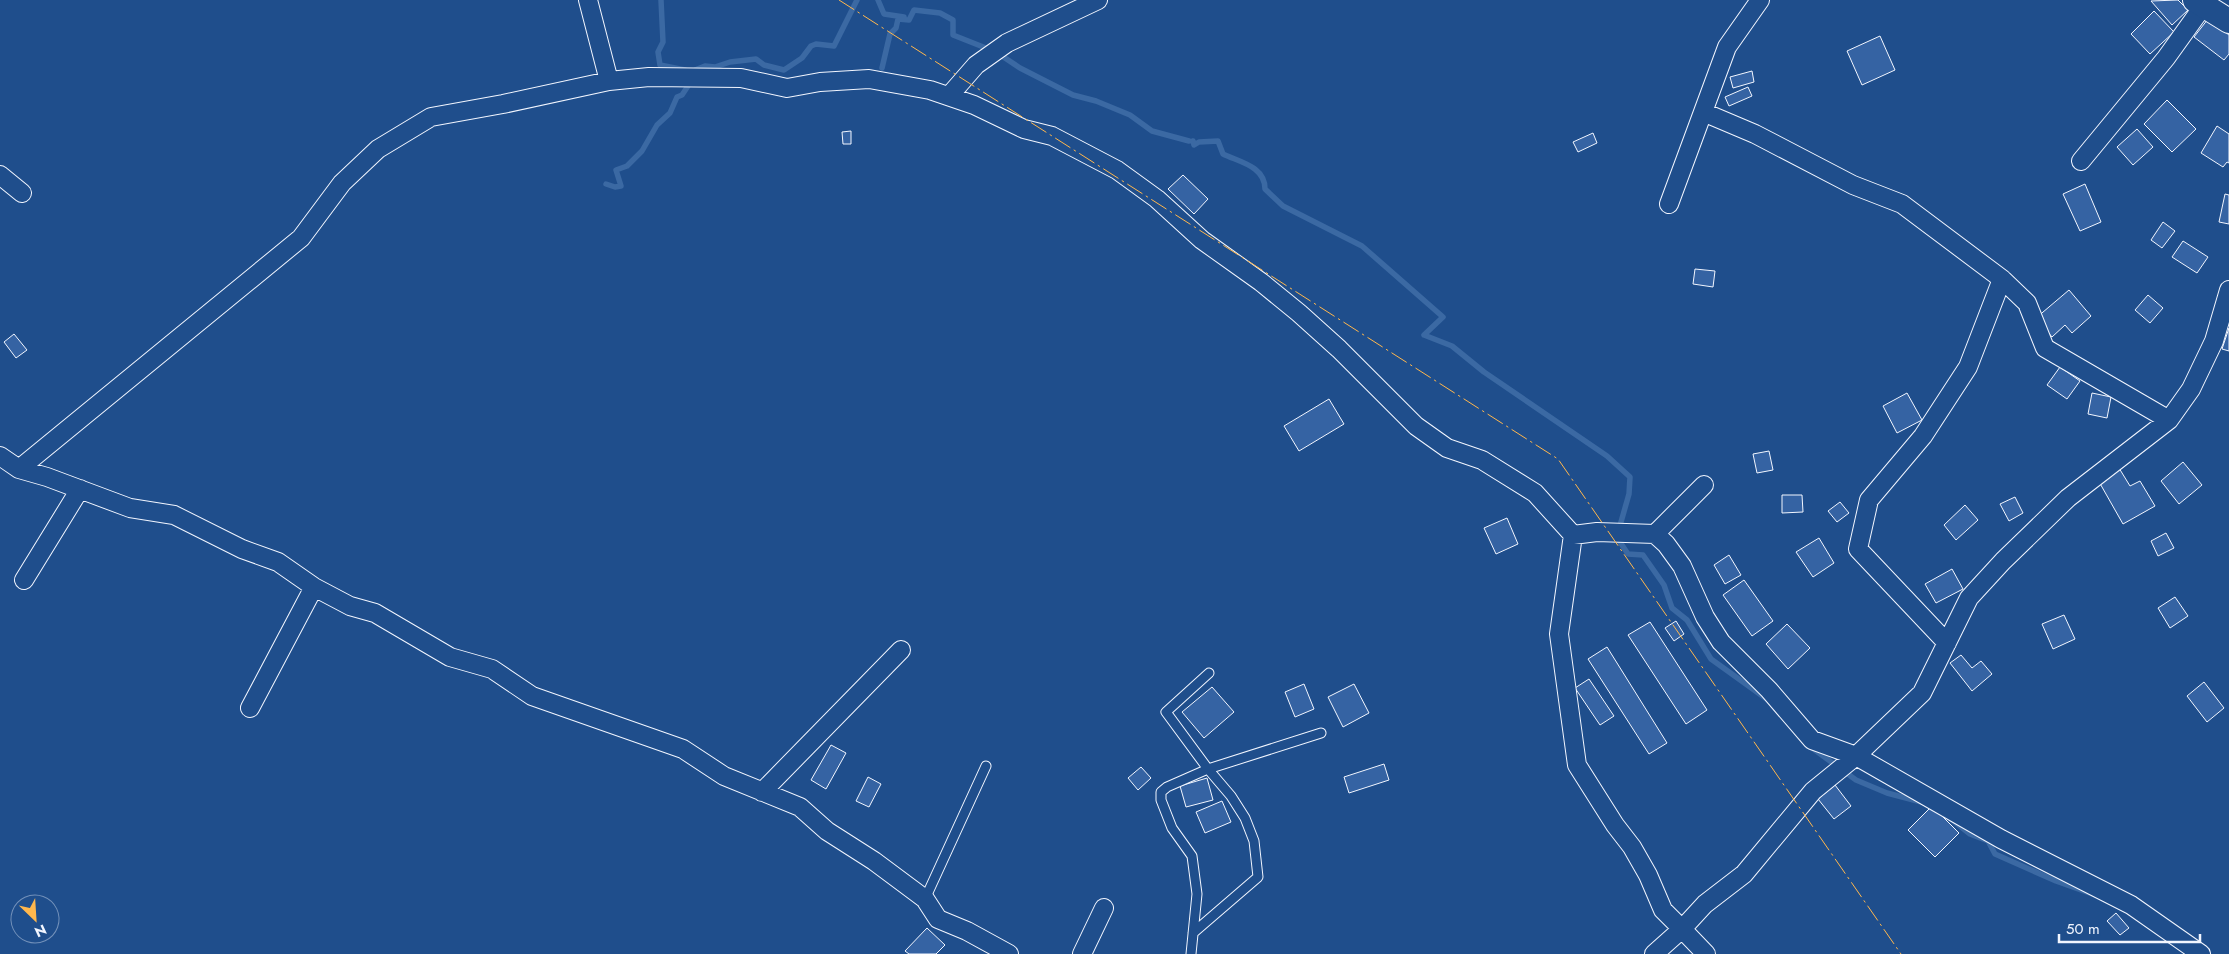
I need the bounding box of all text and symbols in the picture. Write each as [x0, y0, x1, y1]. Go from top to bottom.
north arrow [10, 894, 60, 944]
scale bar [2059, 912, 2200, 944]
text: 50 m [2066, 918, 2100, 940]
text: N [31, 919, 50, 942]

